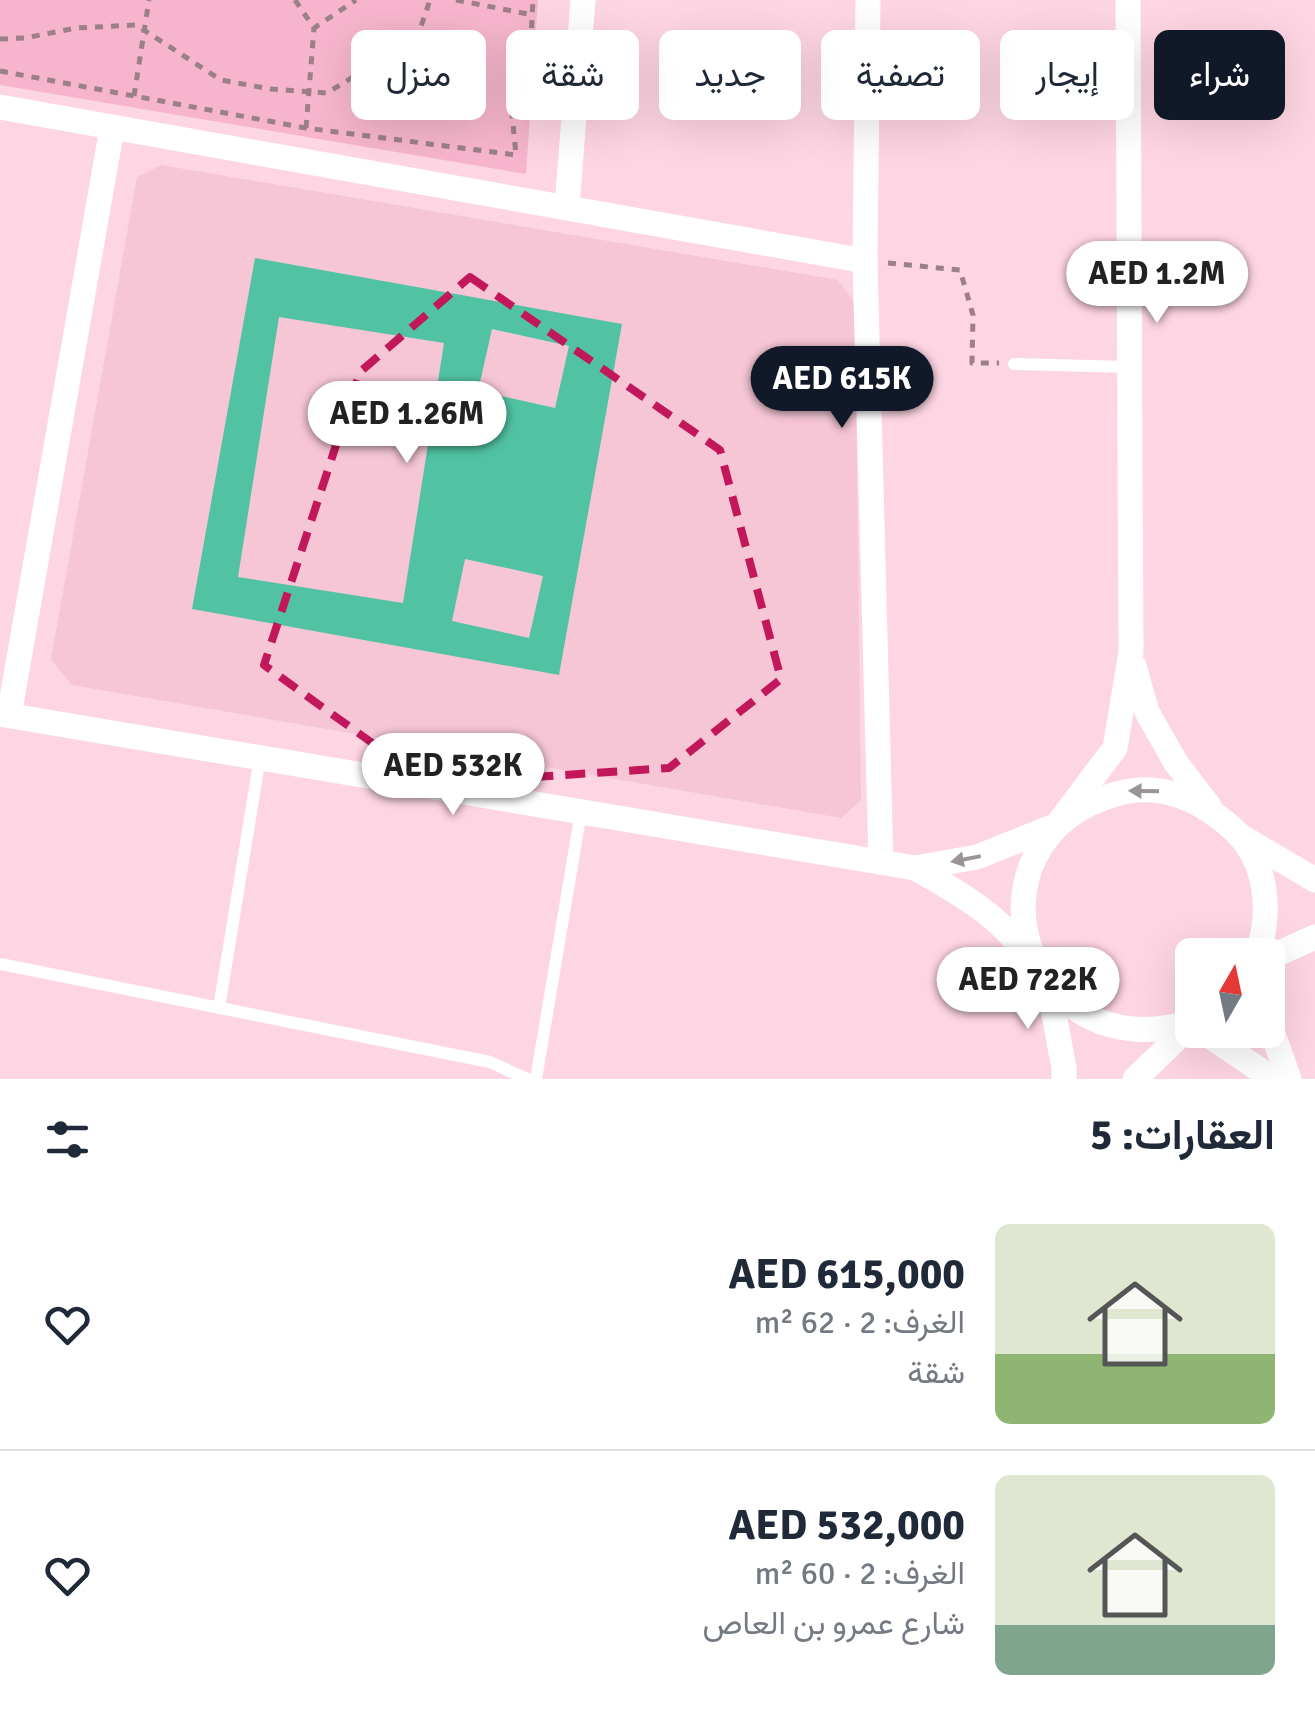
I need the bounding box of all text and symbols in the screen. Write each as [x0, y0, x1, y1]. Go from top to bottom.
chip: منزل [351, 30, 486, 120]
chip: شقة [506, 30, 639, 120]
chip: جديد [659, 30, 801, 120]
chip: تصفية [821, 30, 980, 120]
chip: إيجار [1000, 30, 1134, 120]
chip: شراء [1154, 30, 1285, 120]
pin: AED 1.2M [1054, 241, 1260, 326]
text: AED 1.2M [1088, 254, 1226, 293]
pin: AED 615K [739, 346, 945, 431]
text: AED 615K [773, 359, 911, 398]
pin: AED 1.26M [293, 381, 521, 466]
text: AED 1.26M [330, 394, 484, 433]
pin: AED 532K [350, 733, 556, 818]
text: AED 532K [384, 746, 522, 785]
one-way arrow [1127, 783, 1159, 799]
one-way arrow [950, 851, 981, 867]
north arrow [1175, 938, 1285, 1048]
map controls [1175, 938, 1285, 1048]
pin: AED 722K [925, 947, 1131, 1032]
text: AED 722K [959, 960, 1097, 999]
text: العقارات: 5 [1090, 1110, 1275, 1161]
icon: filters [40, 1112, 95, 1167]
text: AED 615,000 [728, 1249, 965, 1300]
icon: home [1075, 1264, 1195, 1384]
icon: heart [40, 1297, 95, 1352]
text: الغرف: 2 · 62 m² [755, 1303, 965, 1342]
text: شقة [907, 1353, 965, 1392]
text: AED 532,000 [728, 1500, 965, 1551]
icon: home [1075, 1515, 1195, 1635]
icon: heart [40, 1548, 95, 1603]
text: الغرف: 2 · 60 m² [755, 1554, 965, 1593]
text: شارع عمرو بن العاص [703, 1604, 965, 1643]

